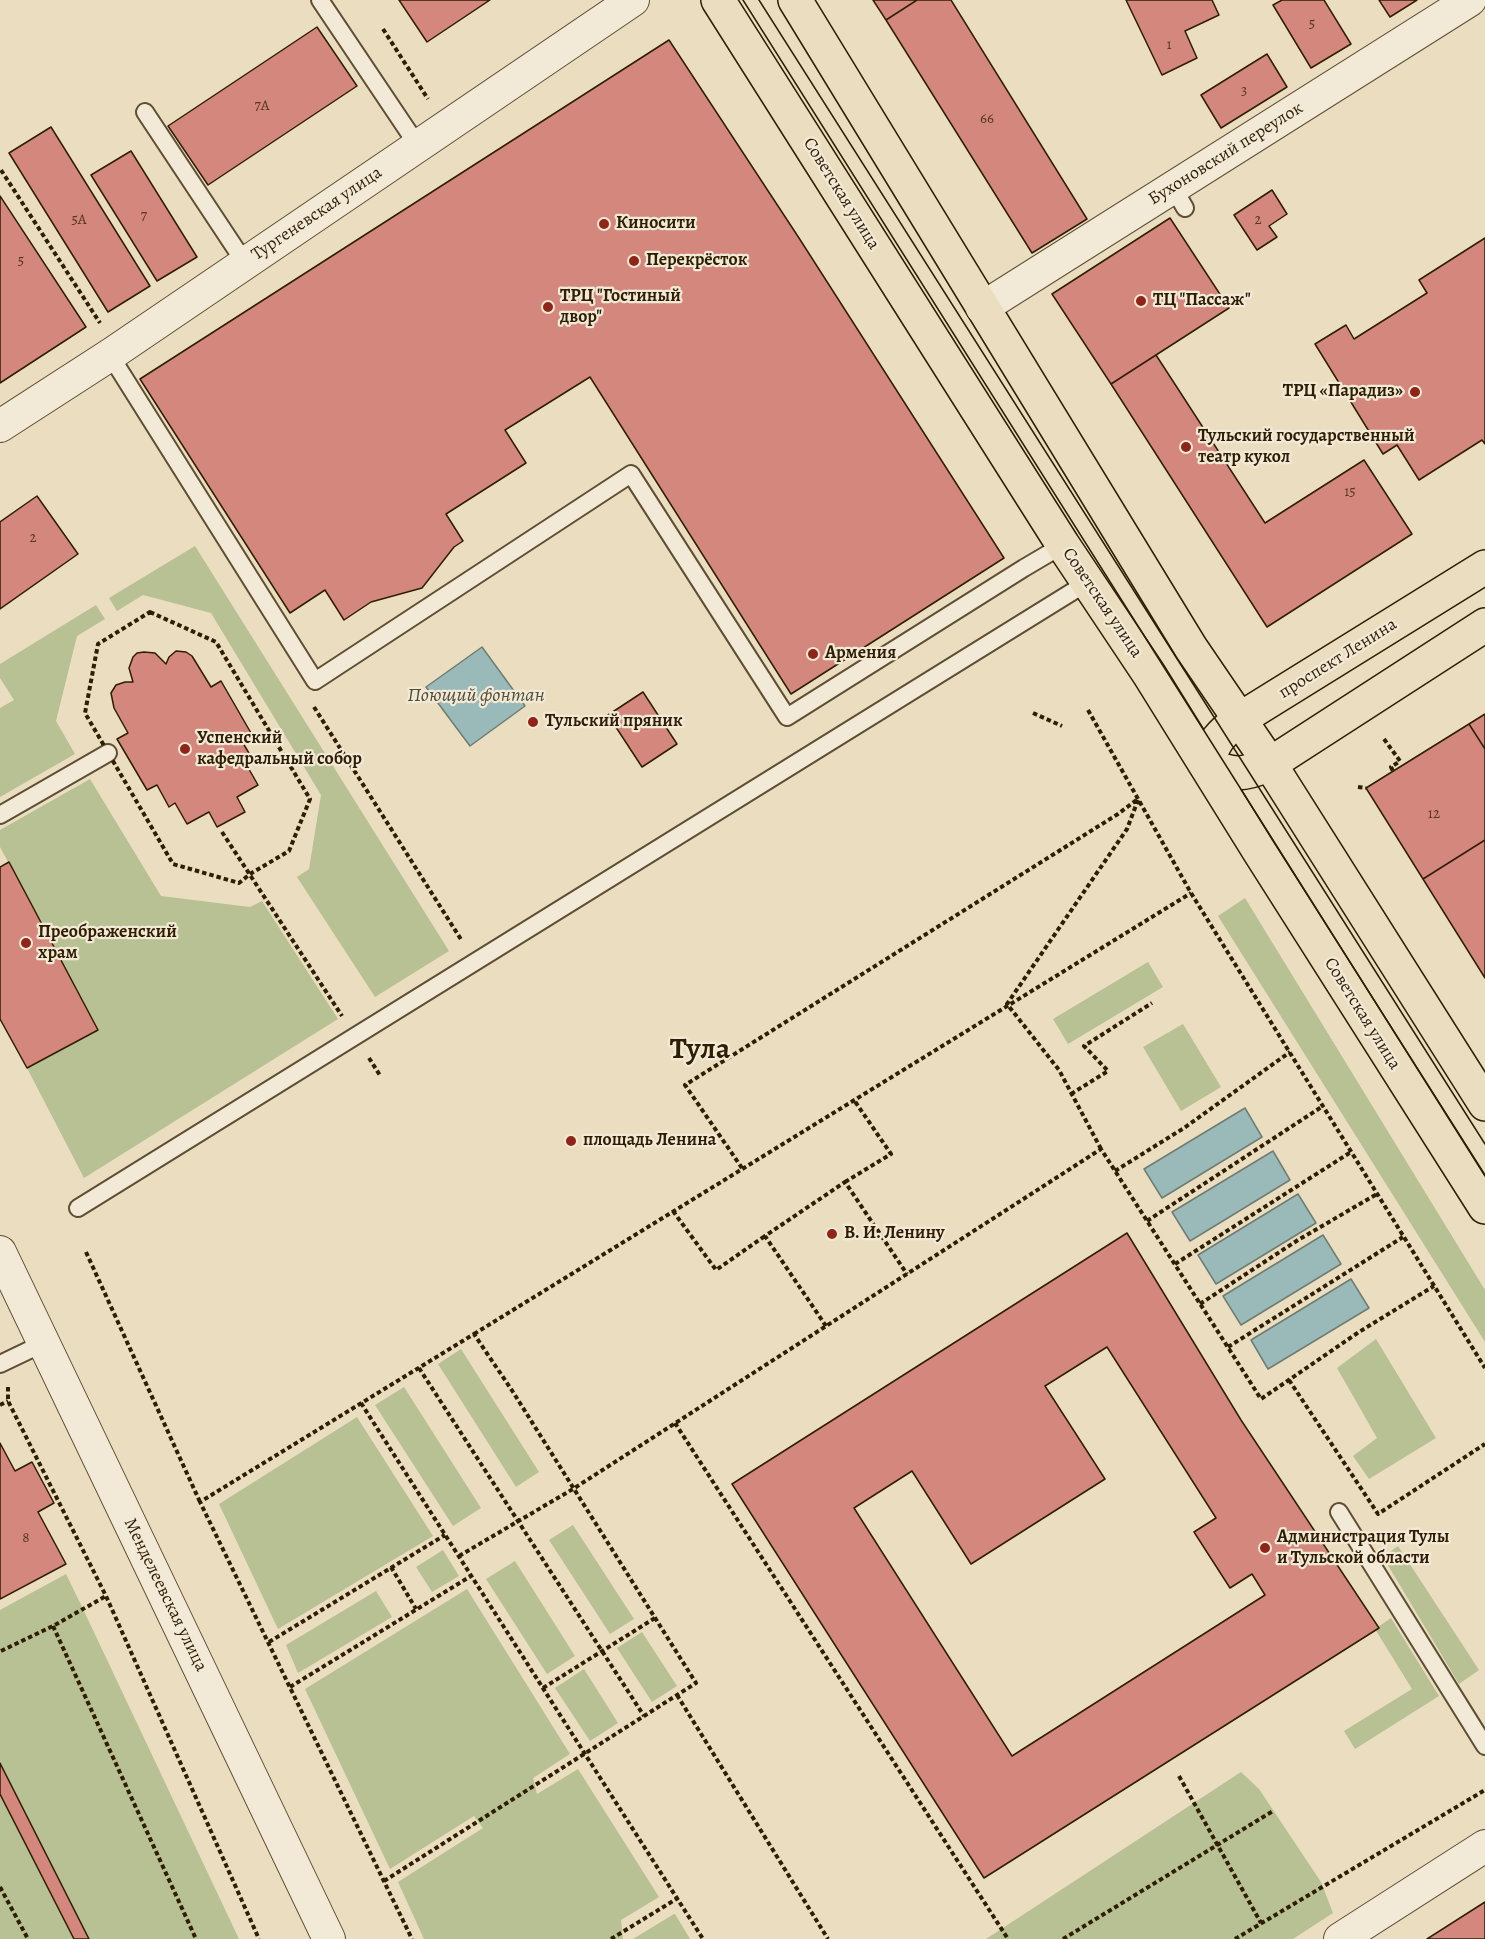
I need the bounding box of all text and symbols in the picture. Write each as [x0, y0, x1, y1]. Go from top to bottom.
house number: 5 [1309, 15, 1315, 33]
house number: 1 [1166, 36, 1172, 54]
house number: 3 [1241, 82, 1247, 100]
house number: 7А [254, 97, 270, 115]
street label: Бухоновский переулок [1145, 98, 1307, 210]
house number: 66 [980, 110, 994, 128]
street label: Советская улица [798, 134, 884, 254]
street label: Тургеневская улица [248, 162, 386, 266]
house number: 7 [141, 207, 147, 225]
house number: 5А [71, 211, 87, 229]
house number: 2 [1254, 211, 1262, 229]
place label: Киносити [616, 213, 696, 235]
marker: Киносити [597, 217, 611, 231]
place label: Перекрёсток [646, 250, 747, 272]
house number: 5 [18, 252, 24, 270]
marker: Перекрёсток [627, 254, 641, 268]
place label: ТРЦ "Гостиный двор" [560, 286, 681, 328]
place label: ТЦ "Пассаж" [1153, 290, 1251, 312]
marker: ТЦ "Пассаж" [1134, 294, 1148, 308]
marker: ТРЦ "Гостиный двор" [541, 300, 555, 314]
place label: ТРЦ «Парадиз» [1283, 381, 1403, 403]
marker: ТРЦ «Парадиз» [1408, 385, 1422, 399]
place label: Тульский государственный театр кукол [1198, 426, 1415, 468]
marker: Тульский государственный театр кукол [1179, 440, 1193, 454]
house number: 15 [1344, 483, 1356, 501]
house number: 2 [29, 529, 37, 547]
street label: Советская улица [1057, 544, 1147, 662]
street label: проспект Ленина [1275, 614, 1401, 704]
place label: Армения [825, 643, 896, 665]
marker: Армения [806, 647, 820, 661]
water label: Поющий фонтан [407, 684, 545, 708]
place label: Тульский пряник [545, 711, 683, 733]
marker: Тульский пряник [526, 715, 540, 729]
place label: Успенский кафедральный собор [197, 728, 362, 771]
marker: Успенский кафедральный собор [178, 742, 192, 756]
house number: 12 [1428, 805, 1440, 823]
place label: Преображенский храм [38, 922, 177, 964]
marker: Преображенский храм [19, 936, 33, 950]
street label: Советская улица [1319, 954, 1405, 1074]
district label: Тула [670, 1033, 730, 1069]
place label: площадь Ленина [583, 1130, 716, 1152]
marker: площадь Ленина [564, 1134, 578, 1148]
place label: В. И. Ленину [844, 1223, 945, 1245]
marker: В. И. Ленину [825, 1227, 839, 1241]
street label: Менделеевская улица [119, 1515, 211, 1675]
place label: Администрация Тулы и Тульской области [1277, 1527, 1449, 1570]
house number: 8 [22, 1529, 30, 1547]
marker: Администрация Тулы и Тульской области [1258, 1541, 1272, 1555]

